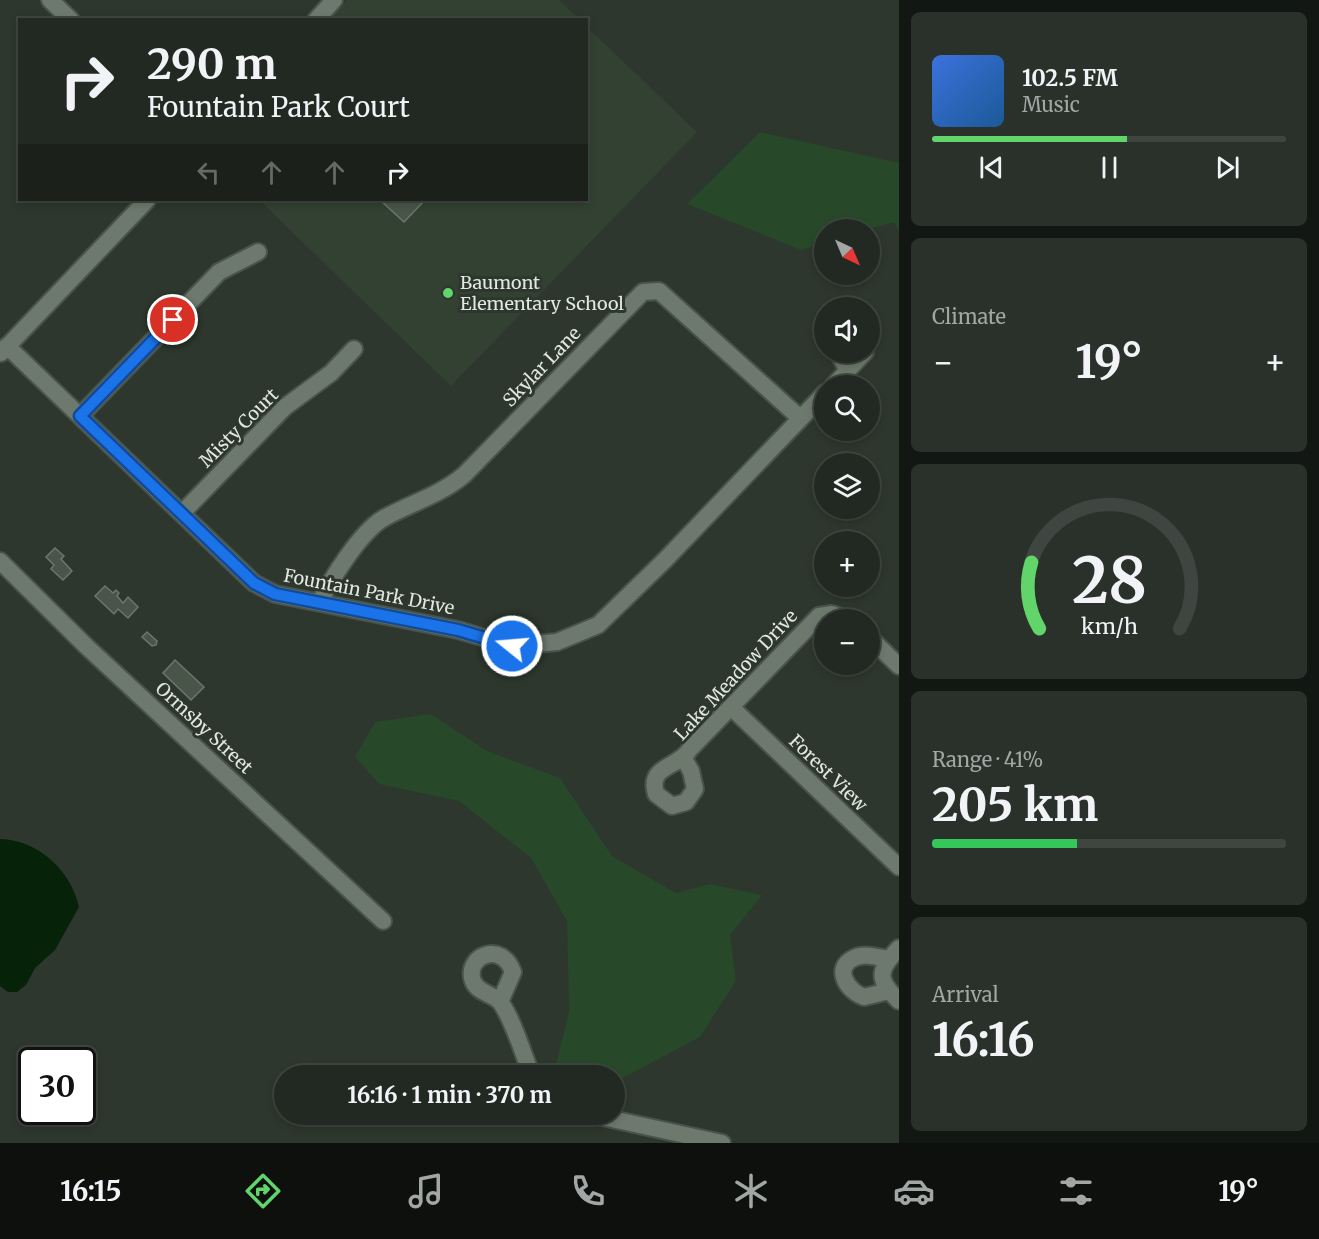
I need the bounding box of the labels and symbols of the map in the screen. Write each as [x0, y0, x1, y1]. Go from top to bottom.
north arrow [814, 219, 880, 285]
place label: Baumont Elementary School [460, 271, 624, 315]
marker: Baumont Elementary School [441, 286, 455, 300]
pin [147, 294, 198, 345]
street label: Skylar Lane [498, 322, 585, 411]
street label: Misty Court [194, 383, 283, 472]
street label: Fountain Park Drive [282, 564, 456, 619]
street label: Lake Meadow Drive [669, 605, 802, 745]
position arrow [480, 614, 544, 678]
street label: Ormsby Street [151, 677, 258, 779]
street label: Forest View [784, 729, 873, 816]
speed limit sign: 30 [18, 1047, 96, 1125]

